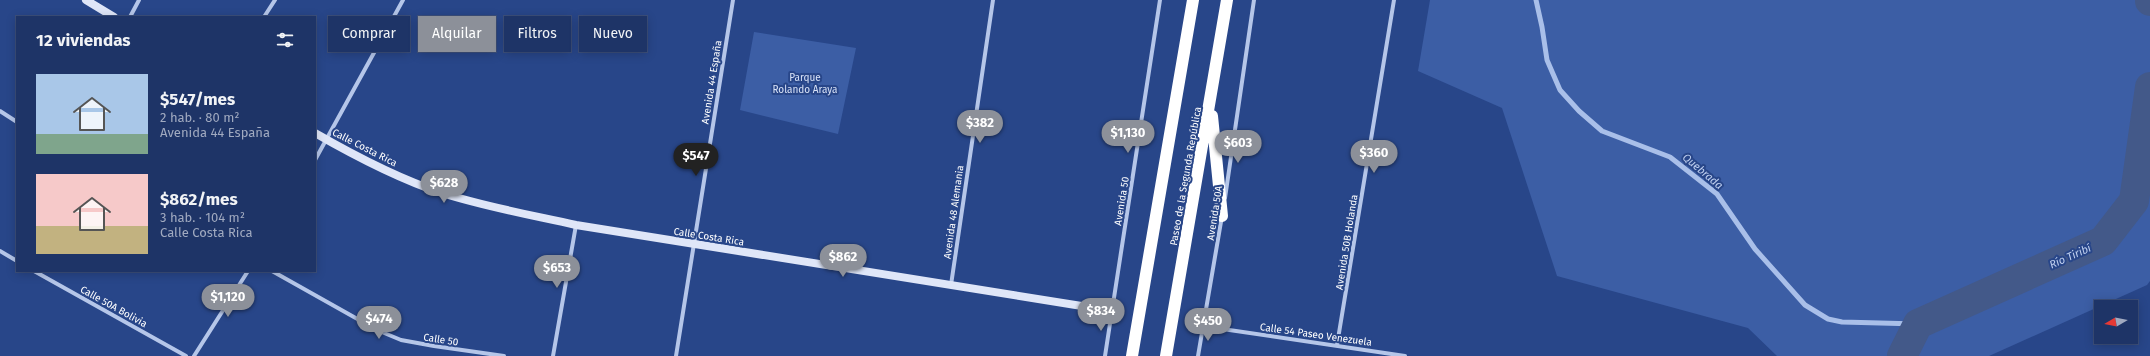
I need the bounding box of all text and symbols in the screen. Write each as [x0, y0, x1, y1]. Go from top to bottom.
chip: Comprar [328, 16, 410, 52]
chip: Alquilar [418, 16, 496, 52]
chip: Filtros [504, 16, 571, 52]
chip: Nuevo [579, 16, 647, 52]
icon: filters [274, 29, 296, 51]
text: 12 viviendas [36, 30, 131, 51]
street label: Avenida 44 España [699, 39, 725, 125]
park label: Parque Rolando Araya [772, 72, 838, 96]
text: $547/mes [160, 89, 235, 110]
icon: home [68, 90, 116, 138]
street label: Paseo de la Segunda República [1167, 106, 1204, 247]
text: 2 hab. · 80 m² [160, 110, 239, 125]
pin: $382 [956, 110, 1004, 144]
text: $382 [966, 115, 994, 130]
pin: $1,130 [1095, 120, 1161, 154]
text: Avenida 44 España [160, 125, 270, 140]
text: $1,130 [1111, 125, 1145, 140]
street label: Calle Costa Rica [330, 126, 399, 169]
pin: $603 [1214, 130, 1262, 164]
text: $603 [1224, 135, 1252, 150]
pin: $360 [1350, 140, 1398, 174]
pin: $547 [672, 143, 720, 177]
text: $360 [1360, 145, 1388, 160]
text: $547 [682, 148, 710, 163]
water label: Quebrada [1680, 151, 1726, 192]
street label: Avenida 48 Alemania [941, 165, 967, 260]
pin: $628 [420, 170, 468, 204]
text: $628 [430, 175, 458, 190]
street label: Avenida 50 [1112, 175, 1132, 226]
street label: Avenida 50A [1205, 185, 1225, 241]
text: $862/mes [160, 189, 238, 210]
icon: home [68, 190, 116, 238]
street label: Avenida 50B Holanda [1334, 194, 1360, 291]
text: 3 hab. · 104 m² [160, 210, 245, 225]
text: Calle Costa Rica [160, 225, 253, 240]
street label: Calle Costa Rica [673, 225, 745, 248]
water label: Río Tiribí [2047, 241, 2094, 271]
pin: $862 [819, 244, 867, 278]
text: $862 [829, 249, 857, 264]
pin: $653 [533, 255, 581, 289]
text: $653 [543, 260, 571, 275]
street label: Calle 50A Bolivia [78, 284, 149, 330]
pin: $1,120 [195, 284, 261, 318]
text: $1,120 [211, 289, 245, 304]
pin: $834 [1077, 298, 1125, 332]
north arrow [2094, 300, 2138, 344]
map controls [2094, 300, 2138, 344]
text: $834 [1087, 303, 1115, 318]
pin: $474 [355, 306, 403, 340]
pin: $450 [1184, 308, 1232, 342]
text: $474 [365, 311, 393, 326]
text: $450 [1194, 313, 1222, 328]
street label: Calle 54 Paseo Venezuela [1259, 321, 1373, 349]
street label: Calle 50 [422, 331, 460, 349]

